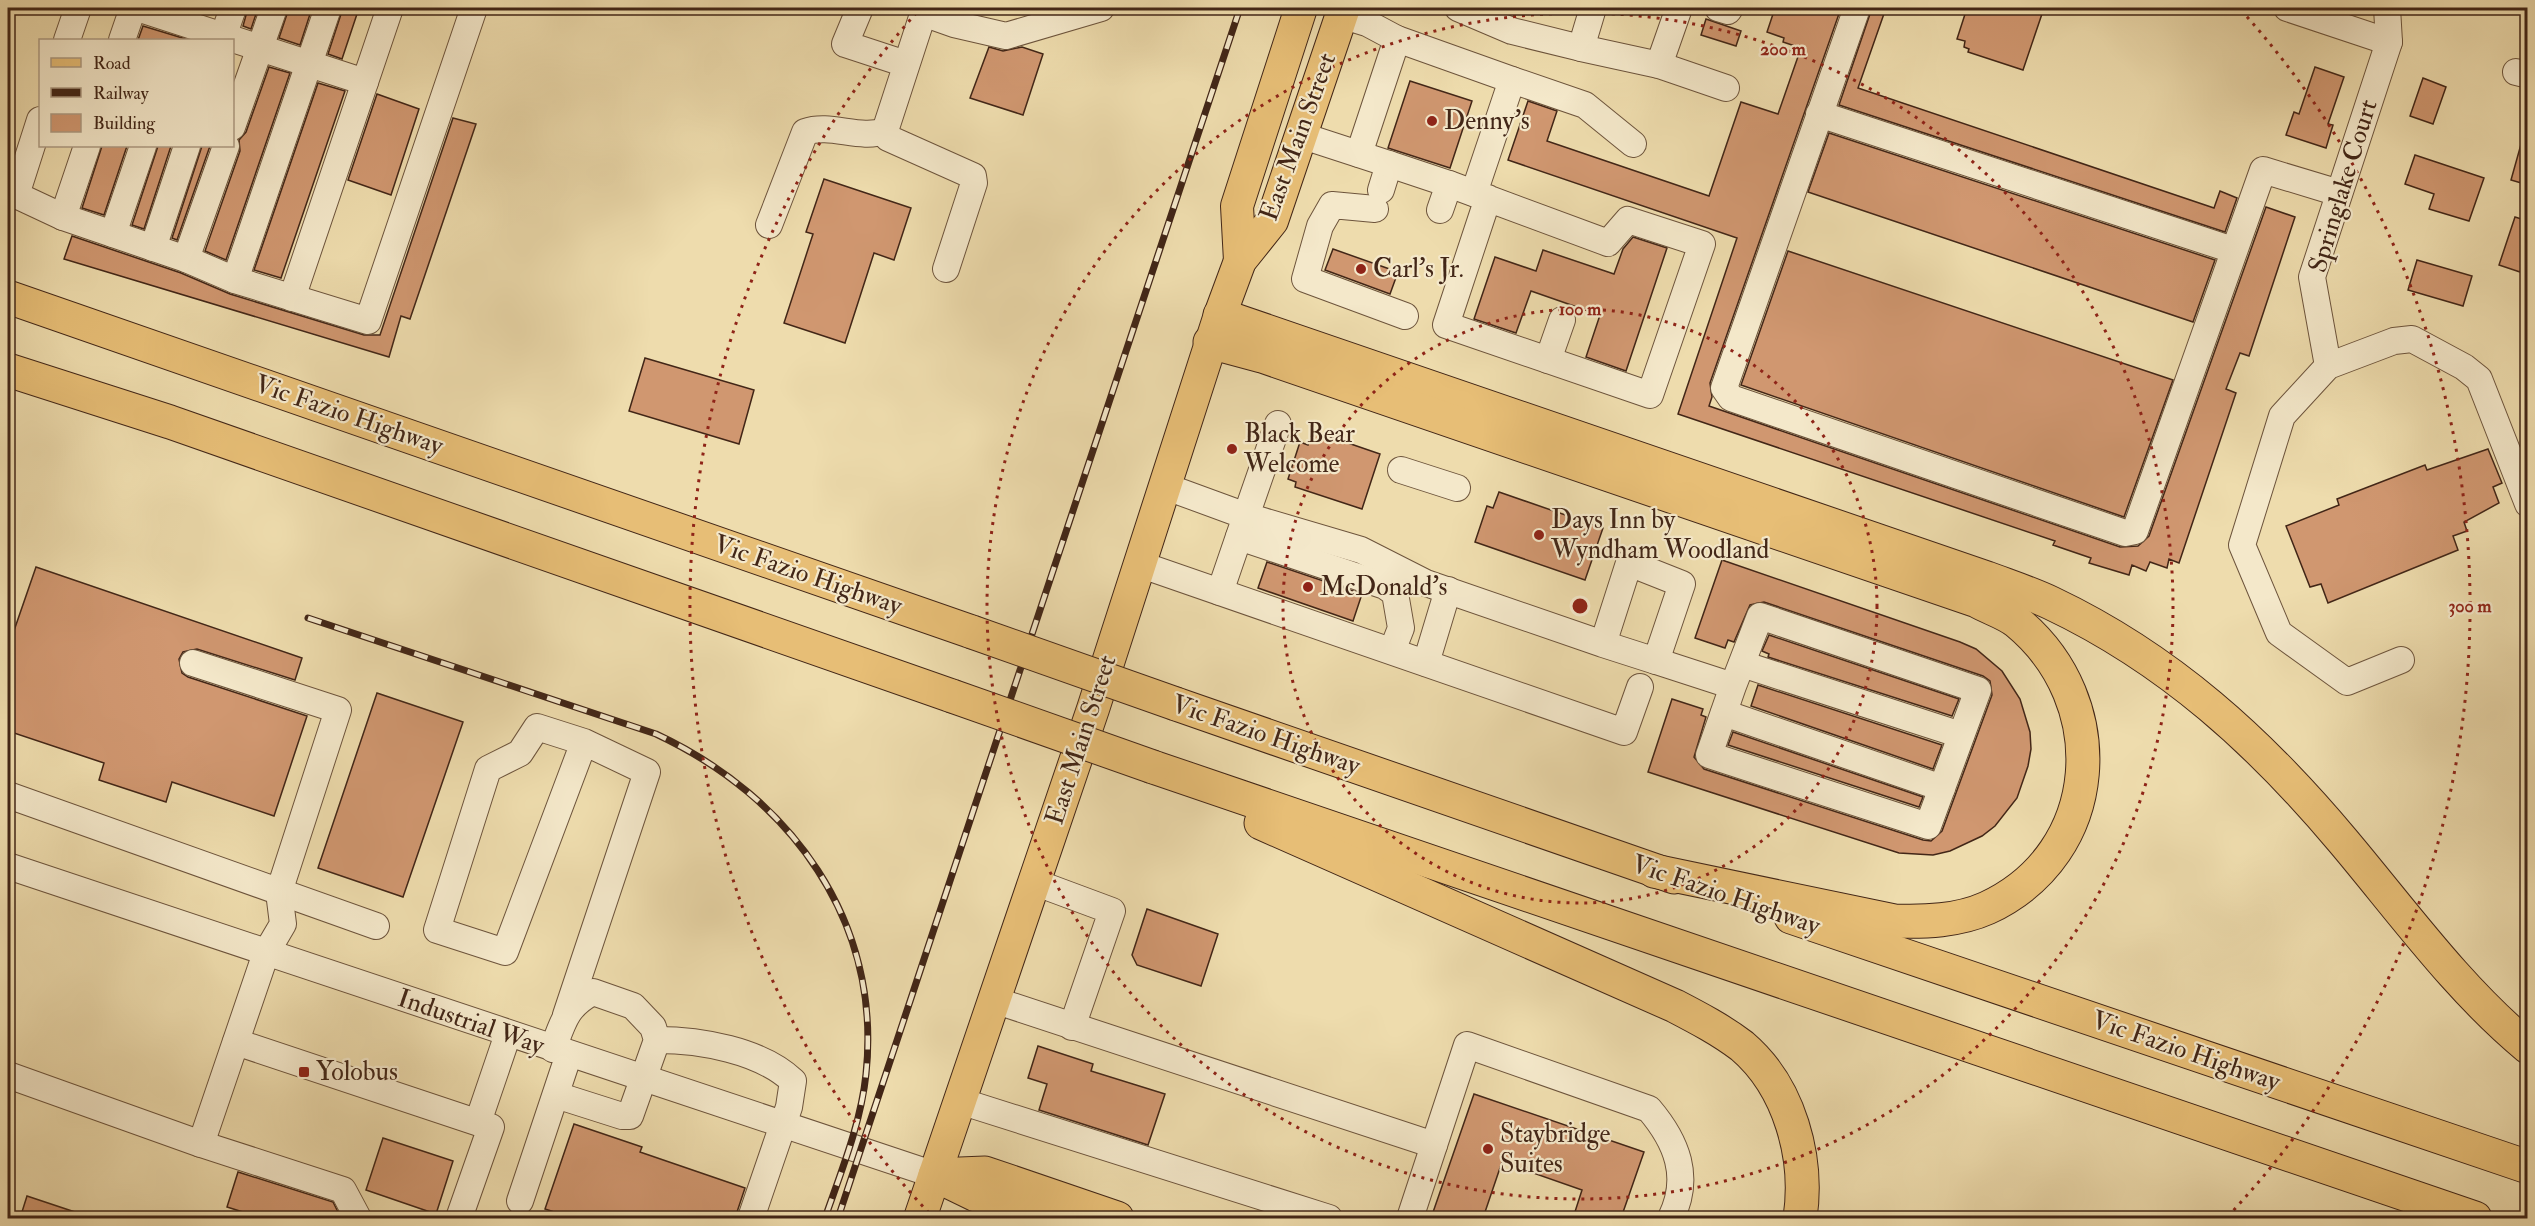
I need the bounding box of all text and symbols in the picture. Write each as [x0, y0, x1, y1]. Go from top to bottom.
text: 200 m [1760, 38, 1807, 61]
legend [39, 39, 234, 147]
street label: East Main Street [1253, 49, 1343, 225]
text: Road [93, 52, 131, 75]
text: Railway [93, 82, 150, 105]
street label: Springlake Court [2302, 96, 2385, 277]
place label: Denny's [1444, 105, 1530, 137]
text: Building [93, 112, 156, 135]
marker: Denny's [1425, 114, 1439, 128]
place label: Carl's Jr. [1373, 253, 1464, 285]
marker: Carl's Jr. [1354, 262, 1368, 276]
text: 100 m [1559, 298, 1602, 321]
street label: Vic Fazio Highway [251, 368, 448, 462]
place label: Black Bear Welcome [1243, 418, 1355, 480]
marker: Black Bear Welcome [1225, 442, 1239, 456]
place label: Days Inn by Wyndham Woodland [1550, 504, 1769, 566]
street label: Vic Fazio Highway [710, 528, 907, 622]
marker: Days Inn by Wyndham Woodland [1532, 528, 1546, 542]
place label: McDonald's [1320, 571, 1447, 603]
marker: McDonald's [1301, 580, 1315, 594]
text: 300 m [2448, 595, 2493, 618]
centre of rings [1570, 596, 1590, 616]
street label: East Main Street [1039, 651, 1123, 829]
street label: Vic Fazio Highway [1168, 688, 1365, 782]
street label: Vic Fazio Highway [1628, 848, 1825, 942]
street label: Industrial Way [394, 982, 549, 1062]
street label: Vic Fazio Highway [2088, 1004, 2285, 1098]
place label: Yolobus [316, 1056, 398, 1088]
marker: Yolobus [297, 1065, 311, 1079]
place label: Staybridge Suites [1500, 1118, 1611, 1180]
marker: Staybridge Suites [1481, 1142, 1495, 1156]

